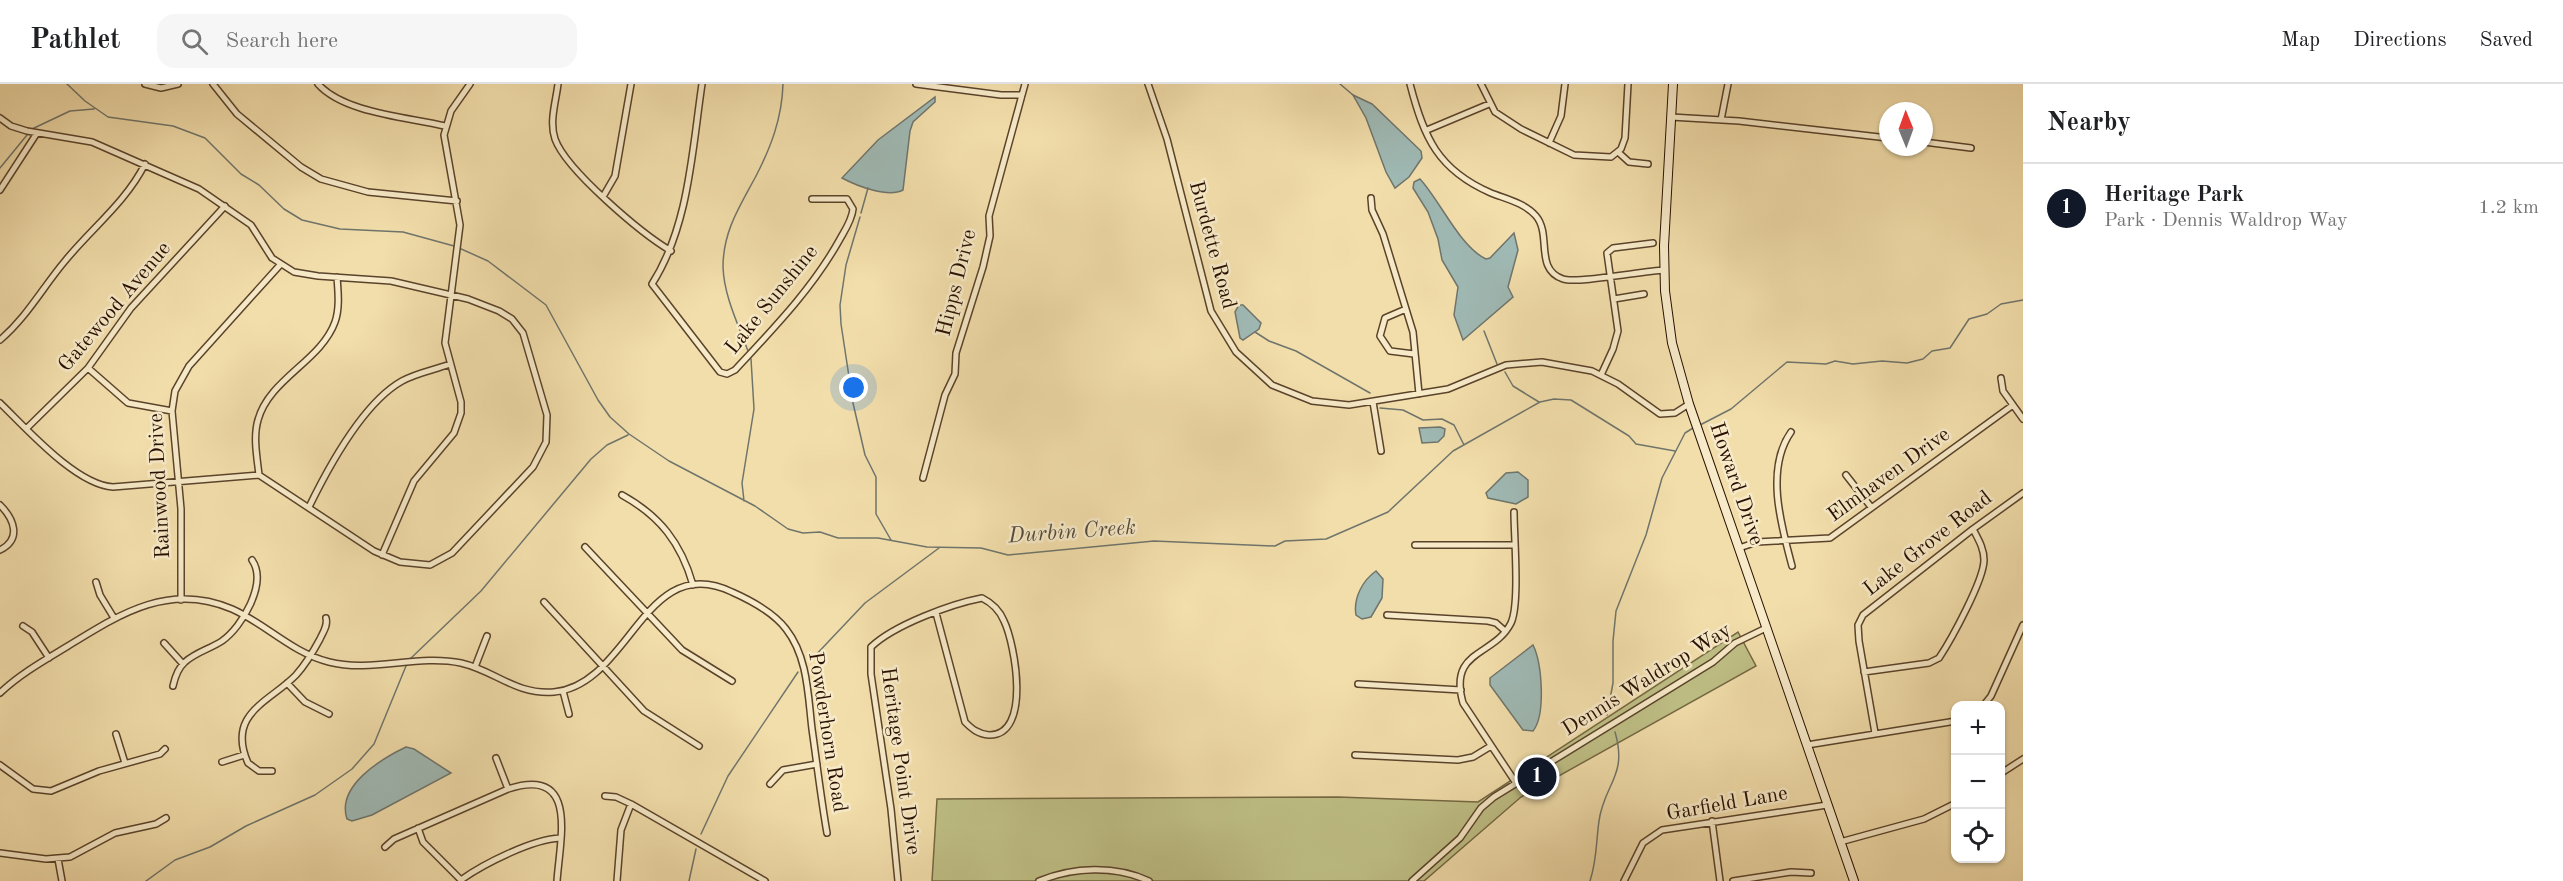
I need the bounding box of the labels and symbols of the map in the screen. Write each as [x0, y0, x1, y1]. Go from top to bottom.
north arrow [1879, 102, 1933, 156]
street label: Burdette Road [1185, 179, 1239, 311]
street label: Hipps Drive [934, 227, 980, 339]
street label: Gatewood Avenue [55, 238, 175, 376]
street label: Lake Sunshine [722, 241, 822, 359]
your location [839, 373, 868, 402]
street label: Rainwood Drive [146, 413, 174, 559]
street label: Howard Drive [1705, 420, 1767, 548]
street label: Elmhaven Drive [1824, 424, 1954, 526]
street label: Lake Grove Road [1860, 487, 1996, 600]
water label: Durbin Creek [1006, 517, 1137, 548]
street label: Dennis Waldrop Way [1559, 619, 1735, 741]
street label: Powderhorn Road [804, 650, 850, 814]
street label: Heritage Point Drive [876, 666, 924, 856]
pin: 1 [1518, 754, 1556, 800]
street label: Garfield Lane [1665, 783, 1789, 825]

